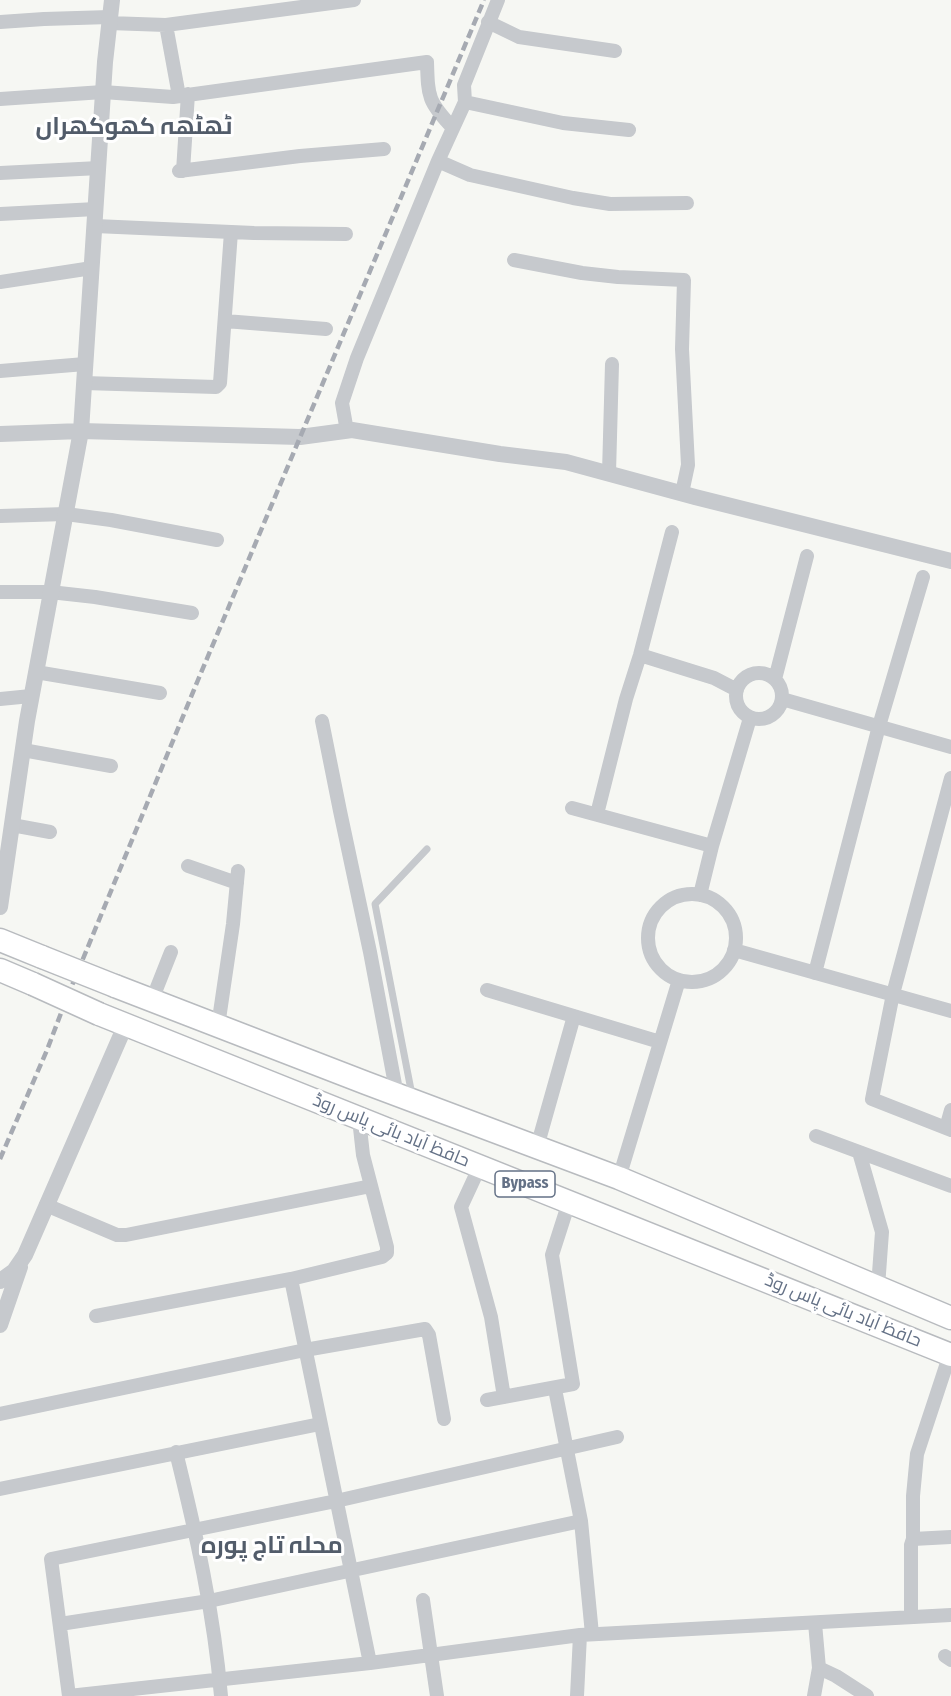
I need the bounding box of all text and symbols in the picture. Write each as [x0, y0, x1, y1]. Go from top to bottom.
district label: ٹھٹھہ کھوکھراں [36, 113, 232, 141]
street label: حافظ آباد بائی پاس روڈ [309, 1090, 473, 1172]
road number: Bypass [495, 1171, 555, 1197]
street label: حافظ آباد بائی پاس روڈ [761, 1270, 925, 1352]
district label: محلہ تاج پورہ [201, 1532, 343, 1560]

